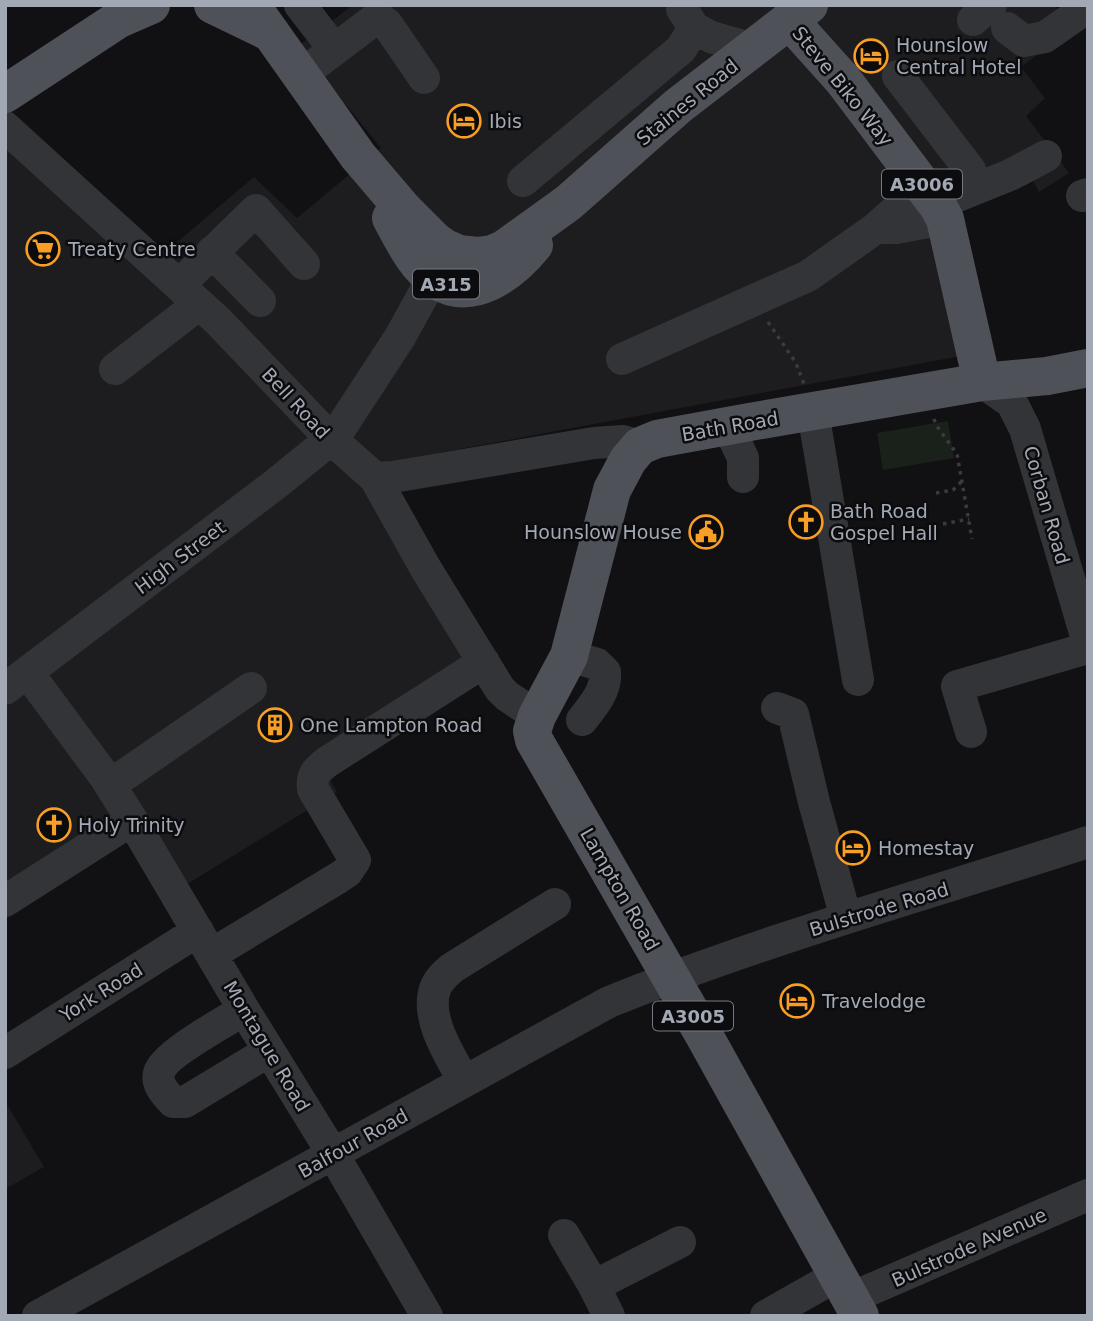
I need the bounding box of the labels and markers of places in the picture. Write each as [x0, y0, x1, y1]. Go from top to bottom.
place label: Hounslow Central Hotel [896, 34, 1022, 78]
hotel icon: Hounslow Central Hotel [852, 37, 890, 75]
hotel icon: Ibis [445, 102, 483, 140]
place label: Ibis [489, 110, 522, 132]
supermarket icon: Treaty Centre [24, 230, 62, 268]
place label: Treaty Centre [67, 238, 196, 260]
place label: Bath Road Gospel Hall [830, 500, 938, 544]
church icon: Bath Road Gospel Hall [787, 503, 825, 541]
public building icon: Hounslow House [687, 513, 725, 551]
place label: Hounslow House [524, 521, 682, 543]
building icon: One Lampton Road [256, 706, 294, 744]
place label: One Lampton Road [300, 714, 482, 736]
church icon: Holy Trinity [35, 806, 73, 844]
place label: Holy Trinity [78, 814, 184, 836]
hotel icon: Homestay [834, 829, 872, 867]
place label: Homestay [878, 837, 974, 859]
hotel icon: Travelodge [778, 982, 816, 1020]
place label: Travelodge [821, 990, 926, 1012]

